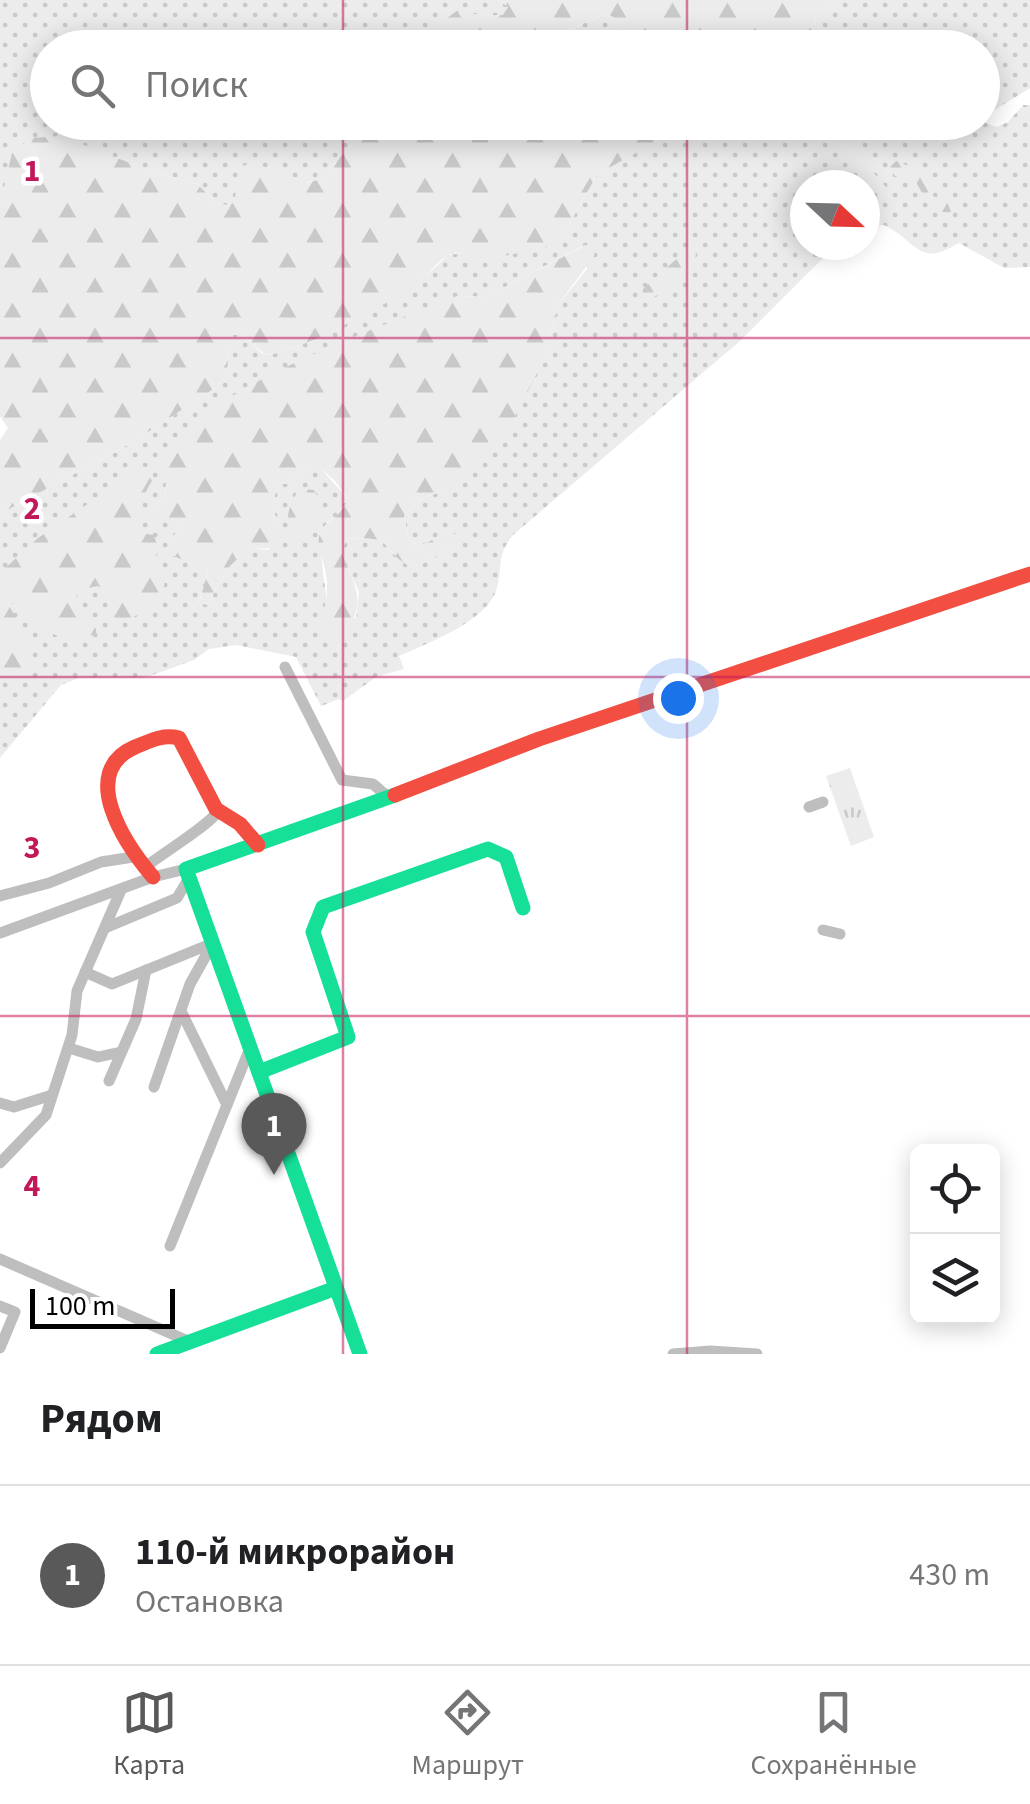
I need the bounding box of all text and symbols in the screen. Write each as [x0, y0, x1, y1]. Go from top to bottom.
search box [30, 30, 1000, 140]
icon: search [65, 58, 120, 113]
text: Поиск [145, 58, 248, 112]
text: 1 [24, 148, 40, 194]
north arrow [790, 170, 880, 260]
text: 2 [24, 486, 40, 532]
your location [653, 673, 704, 724]
text: 3 [24, 825, 40, 871]
pin: 1 [242, 1092, 306, 1175]
map controls [910, 1144, 1000, 1324]
button: locate [910, 1144, 1000, 1234]
text: 4 [24, 1163, 41, 1209]
button: layers [910, 1234, 1000, 1324]
scale bar [30, 1284, 175, 1328]
text: 100 m [45, 1286, 116, 1326]
text: Рядом [40, 1389, 163, 1449]
text: 110-й микрорайон [135, 1525, 455, 1579]
text: 1 [64, 1552, 81, 1598]
text: 430 m [909, 1552, 990, 1598]
text: Остановка [135, 1579, 284, 1625]
tab: Карта [113, 1685, 185, 1785]
tab: Маршрут [412, 1685, 524, 1785]
tab: Сохранённые [750, 1685, 917, 1785]

